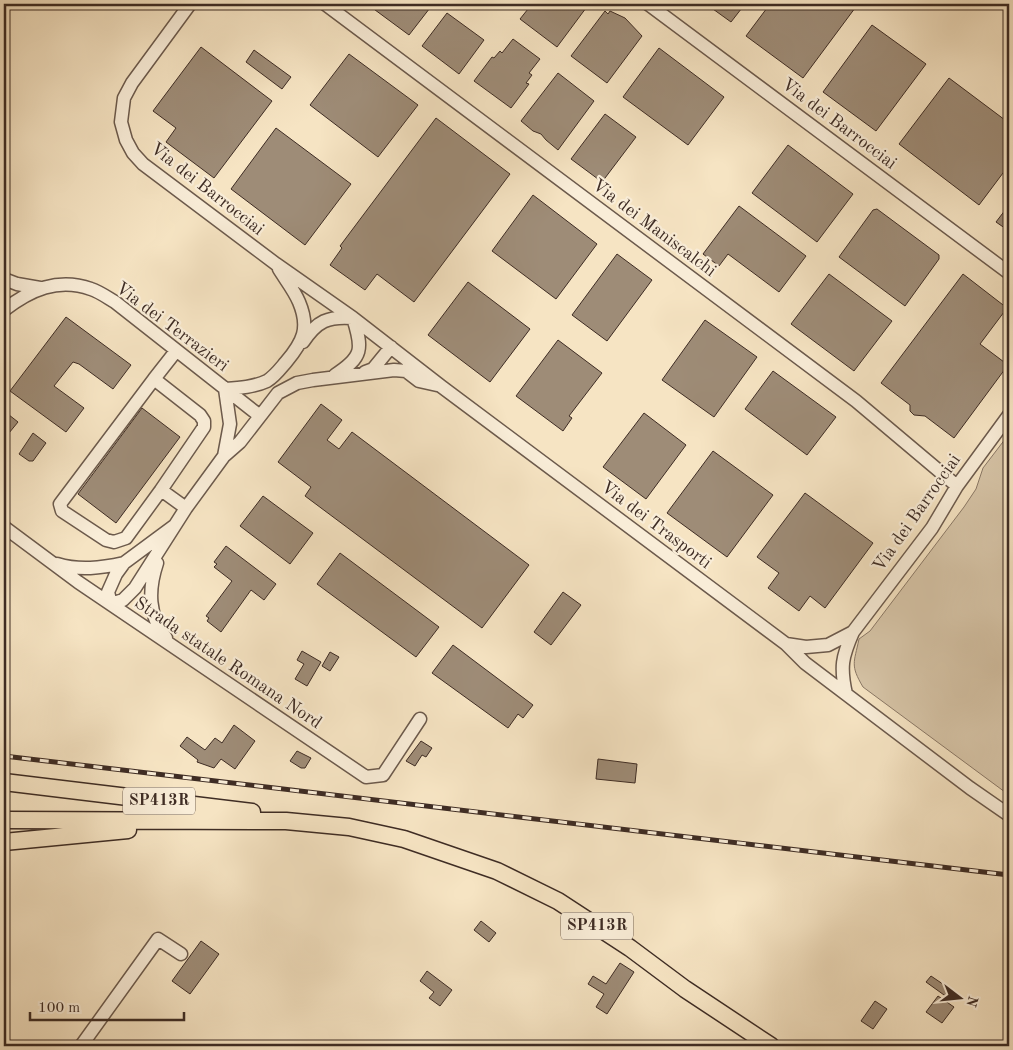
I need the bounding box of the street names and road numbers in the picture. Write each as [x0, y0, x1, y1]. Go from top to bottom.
street label: Via dei Barrocciai [778, 75, 900, 173]
street label: Via dei Barrocciai [147, 139, 267, 239]
street label: Via dei Maniscalchi [589, 176, 719, 280]
street label: Via dei Terrazieri [112, 279, 232, 375]
street label: Via dei Barrocciai [870, 451, 964, 575]
street label: Via dei Trasporti [597, 478, 715, 572]
street label: Strada statale Romana Nord [131, 594, 325, 732]
road number: SP413R [123, 788, 195, 814]
road number: SP413R [561, 912, 633, 939]

